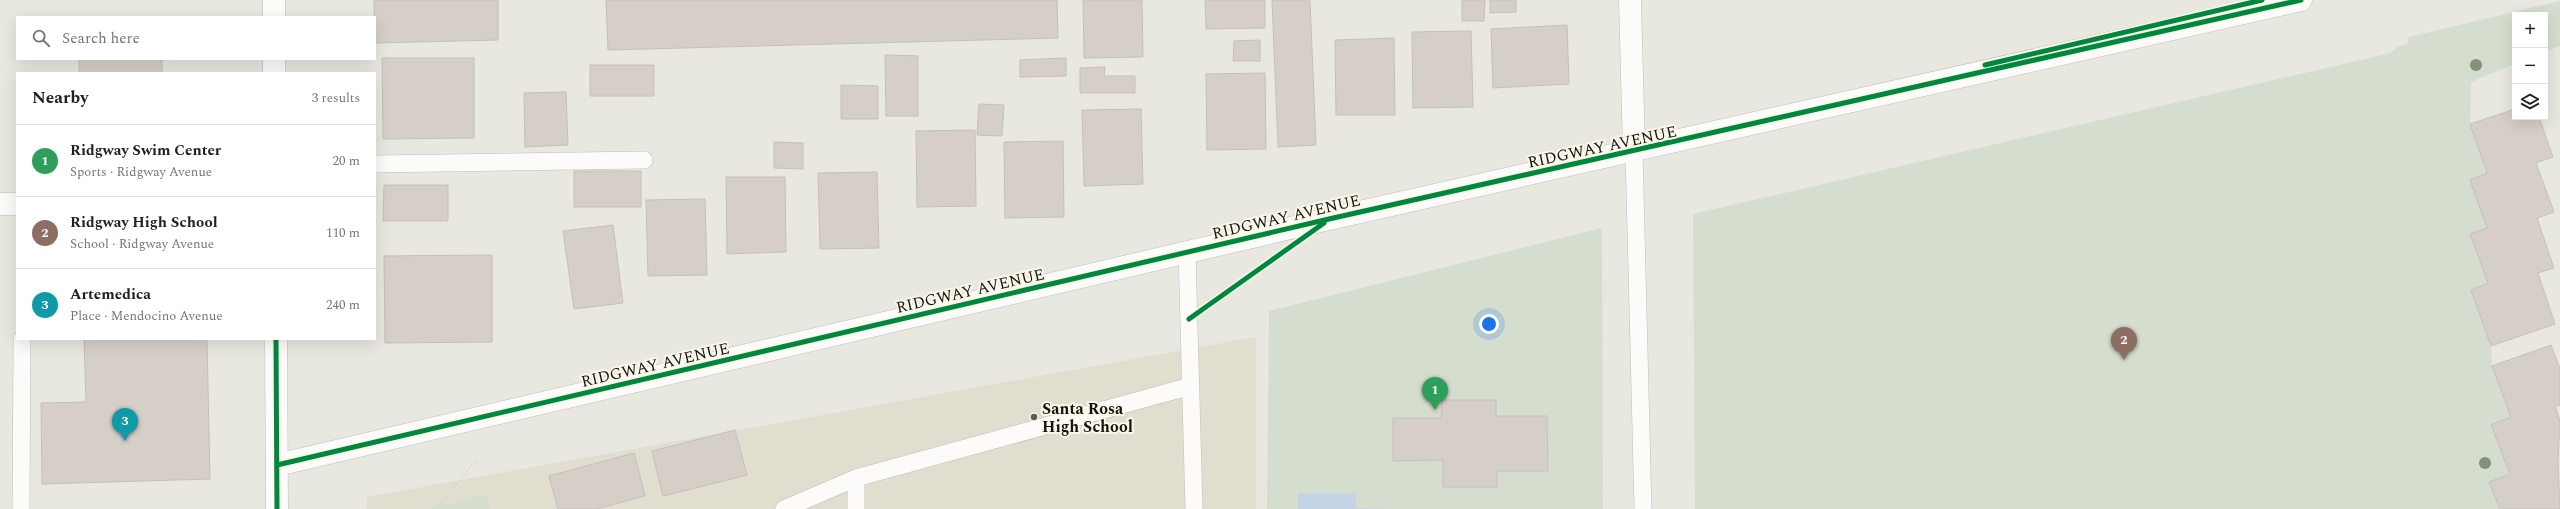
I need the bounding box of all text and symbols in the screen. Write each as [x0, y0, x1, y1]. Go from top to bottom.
map controls [2512, 12, 2548, 120]
button: + [2512, 12, 2548, 48]
search box [16, 16, 376, 60]
icon: search [30, 27, 52, 49]
text: Search here [62, 27, 140, 50]
button: − [2512, 48, 2548, 84]
button: layers [2512, 84, 2548, 120]
text: Nearby [32, 85, 88, 111]
text: 3 results [312, 88, 360, 108]
street label: RIDGWAY AVENUE [1526, 119, 1679, 174]
text: Ridgway Swim Center [70, 139, 221, 162]
text: 1 [41, 151, 49, 171]
text: 20 m [333, 151, 360, 171]
text: Sports · Ridgway Avenue [70, 162, 212, 182]
street label: RIDGWAY AVENUE [1210, 188, 1363, 246]
text: Ridgway High School [70, 211, 218, 234]
text: 2 [41, 223, 49, 243]
text: 110 m [326, 223, 360, 243]
text: School · Ridgway Avenue [70, 234, 214, 254]
street label: RIDGWAY AVENUE [894, 262, 1047, 320]
text: Artemedica [70, 283, 151, 306]
text: 3 [41, 295, 49, 315]
text: 240 m [326, 295, 360, 315]
text: Place · Mendocino Avenue [70, 306, 222, 326]
your location [1479, 314, 1499, 334]
pin: 2 [2111, 327, 2137, 360]
street label: RIDGWAY AVENUE [579, 336, 732, 394]
pin: 1 [1422, 377, 1448, 410]
place label: Santa Rosa High School [1042, 397, 1133, 439]
pin: 3 [112, 408, 138, 441]
marker: Santa Rosa High School [1029, 412, 1039, 422]

